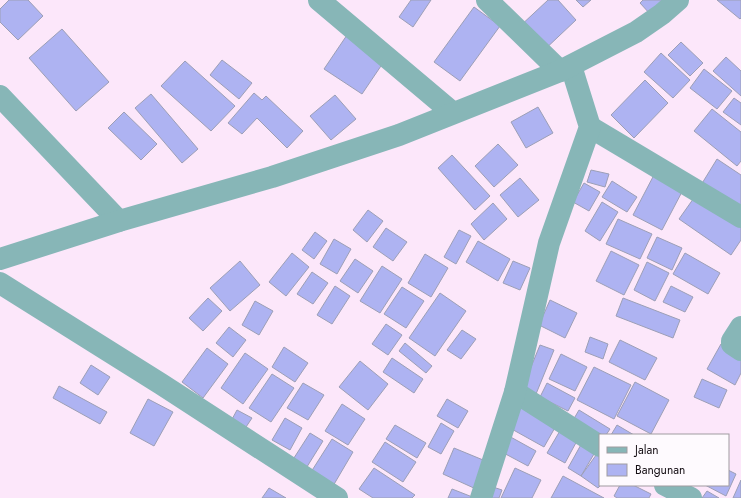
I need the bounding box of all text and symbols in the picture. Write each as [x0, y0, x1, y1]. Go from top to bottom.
legend [599, 434, 729, 486]
text: Jalan [633, 441, 658, 459]
text: Bangunan [635, 461, 685, 479]

